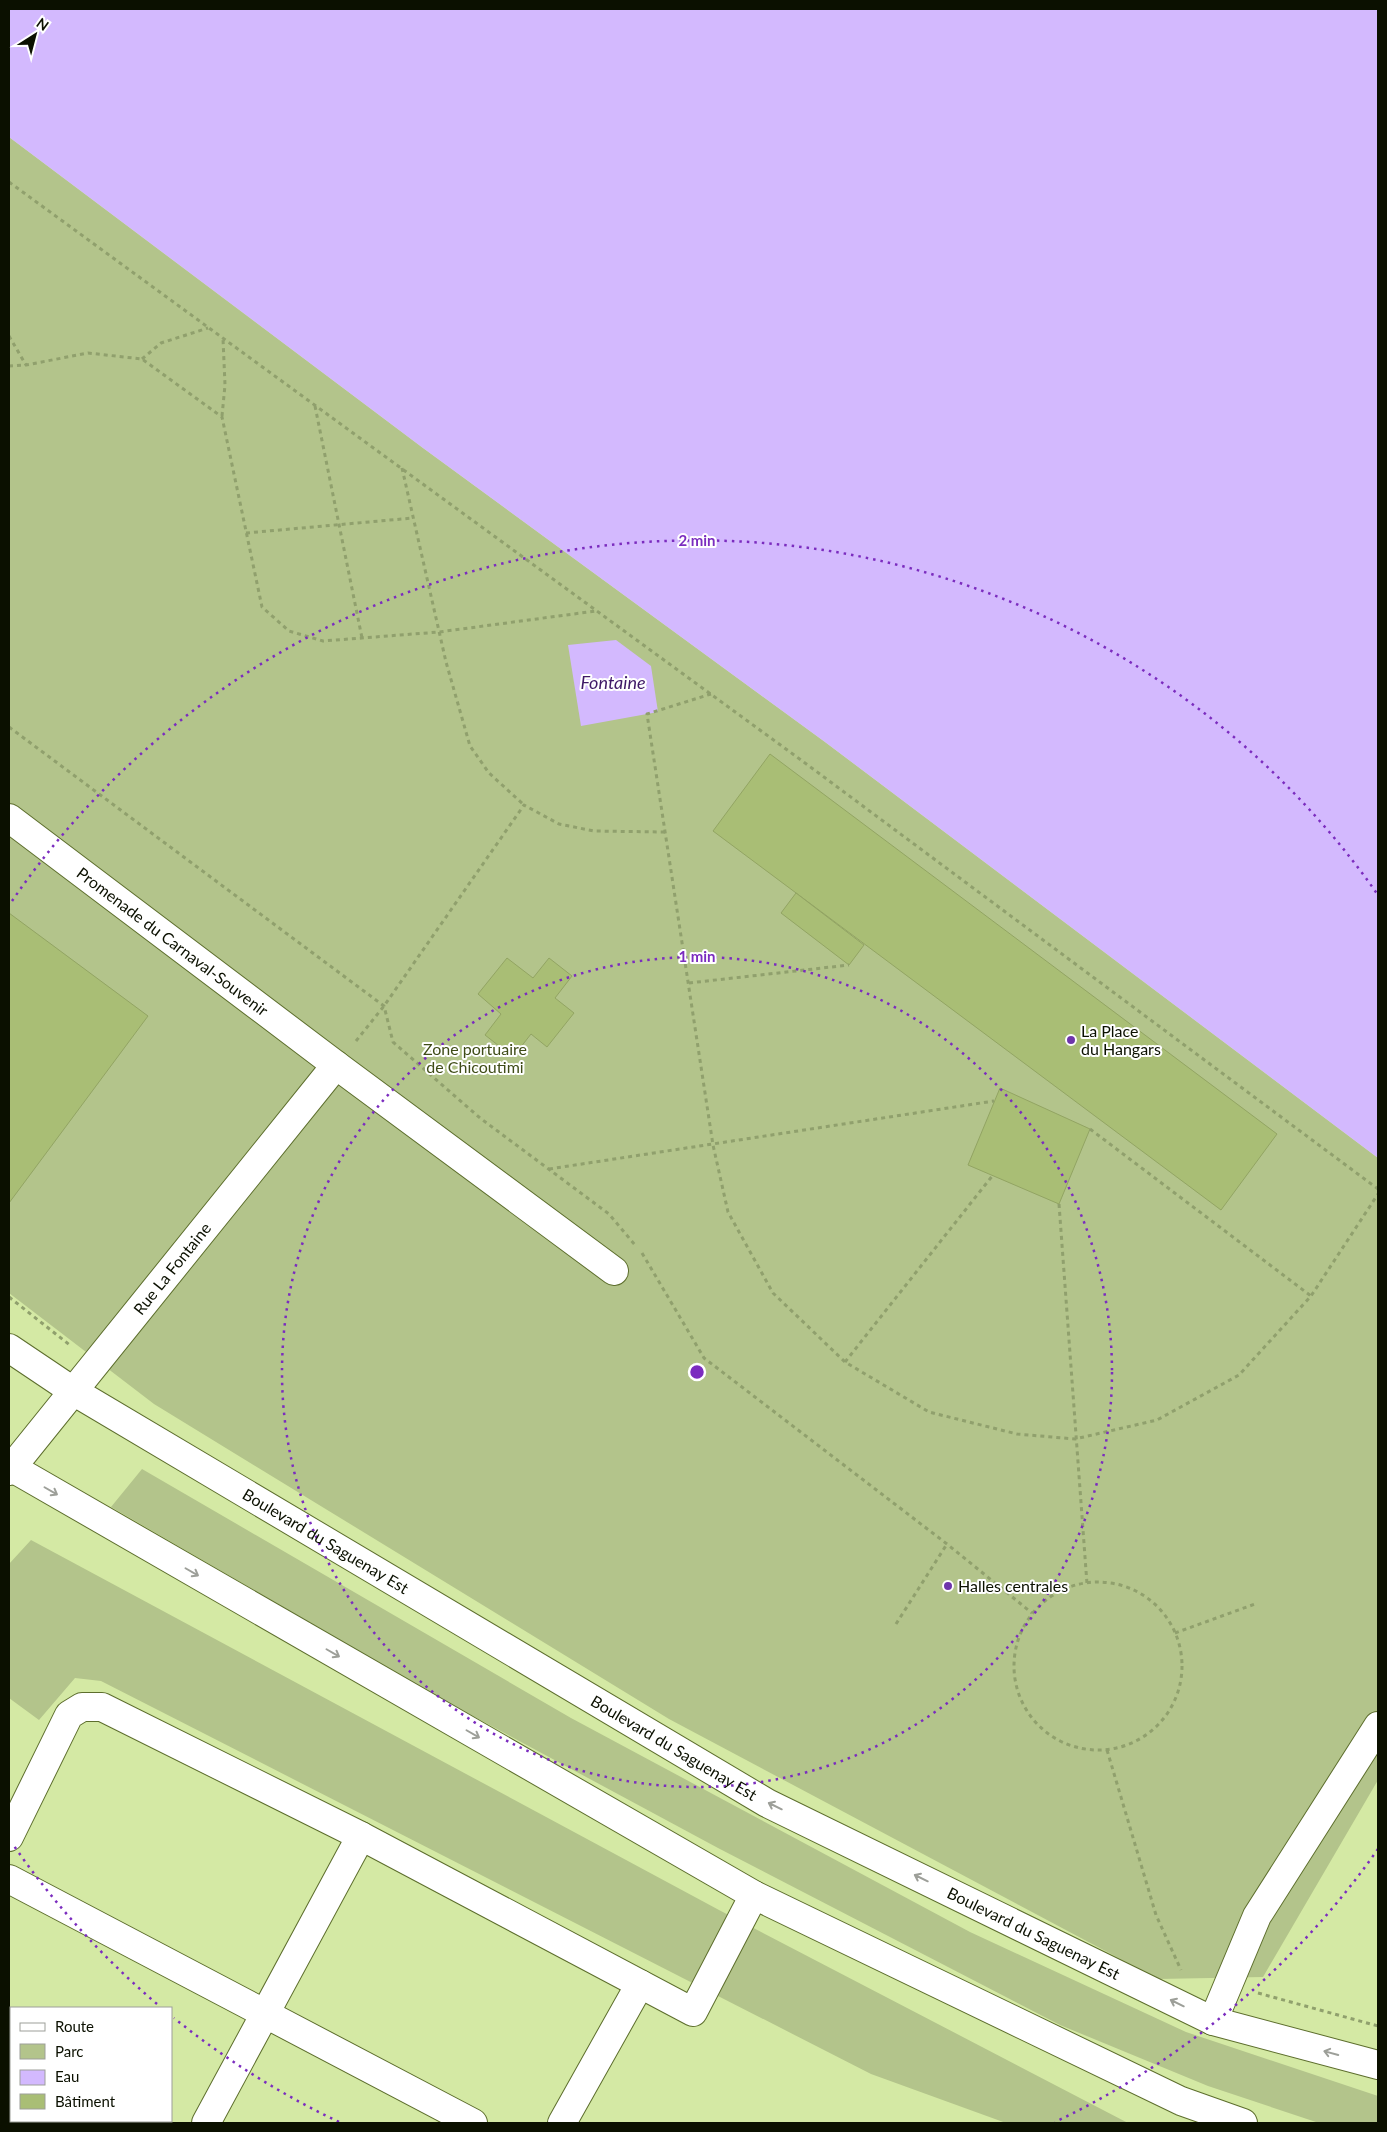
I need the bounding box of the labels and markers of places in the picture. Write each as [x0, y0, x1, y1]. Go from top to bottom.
place label: La Place du Hangars [1081, 1021, 1161, 1058]
marker: La Place du Hangars [1065, 1034, 1077, 1046]
centre of rings [688, 1363, 706, 1381]
place label: Halles centrales [958, 1576, 1068, 1595]
marker: Halles centrales [942, 1580, 954, 1592]

